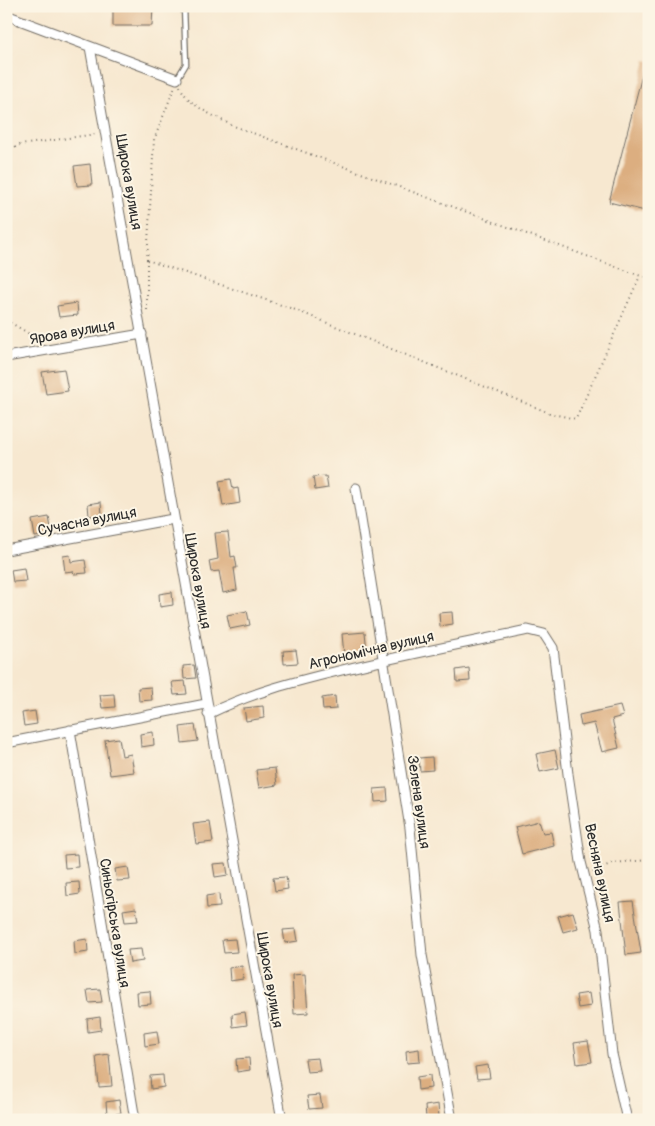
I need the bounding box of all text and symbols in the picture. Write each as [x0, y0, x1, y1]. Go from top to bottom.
street label: Широка вулиця [111, 133, 146, 231]
street label: Ярова вулиця [28, 316, 116, 349]
street label: Сучасна вулиця [36, 503, 138, 540]
street label: Широка вулиця [180, 532, 215, 630]
street label: Агрономічна вулиця [307, 627, 436, 674]
street label: Зелена вулиця [403, 754, 434, 850]
street label: Весняна вулиця [580, 822, 619, 924]
street label: Синьогірська вулиця [95, 857, 134, 989]
street label: Широка вулиця [252, 931, 287, 1029]

